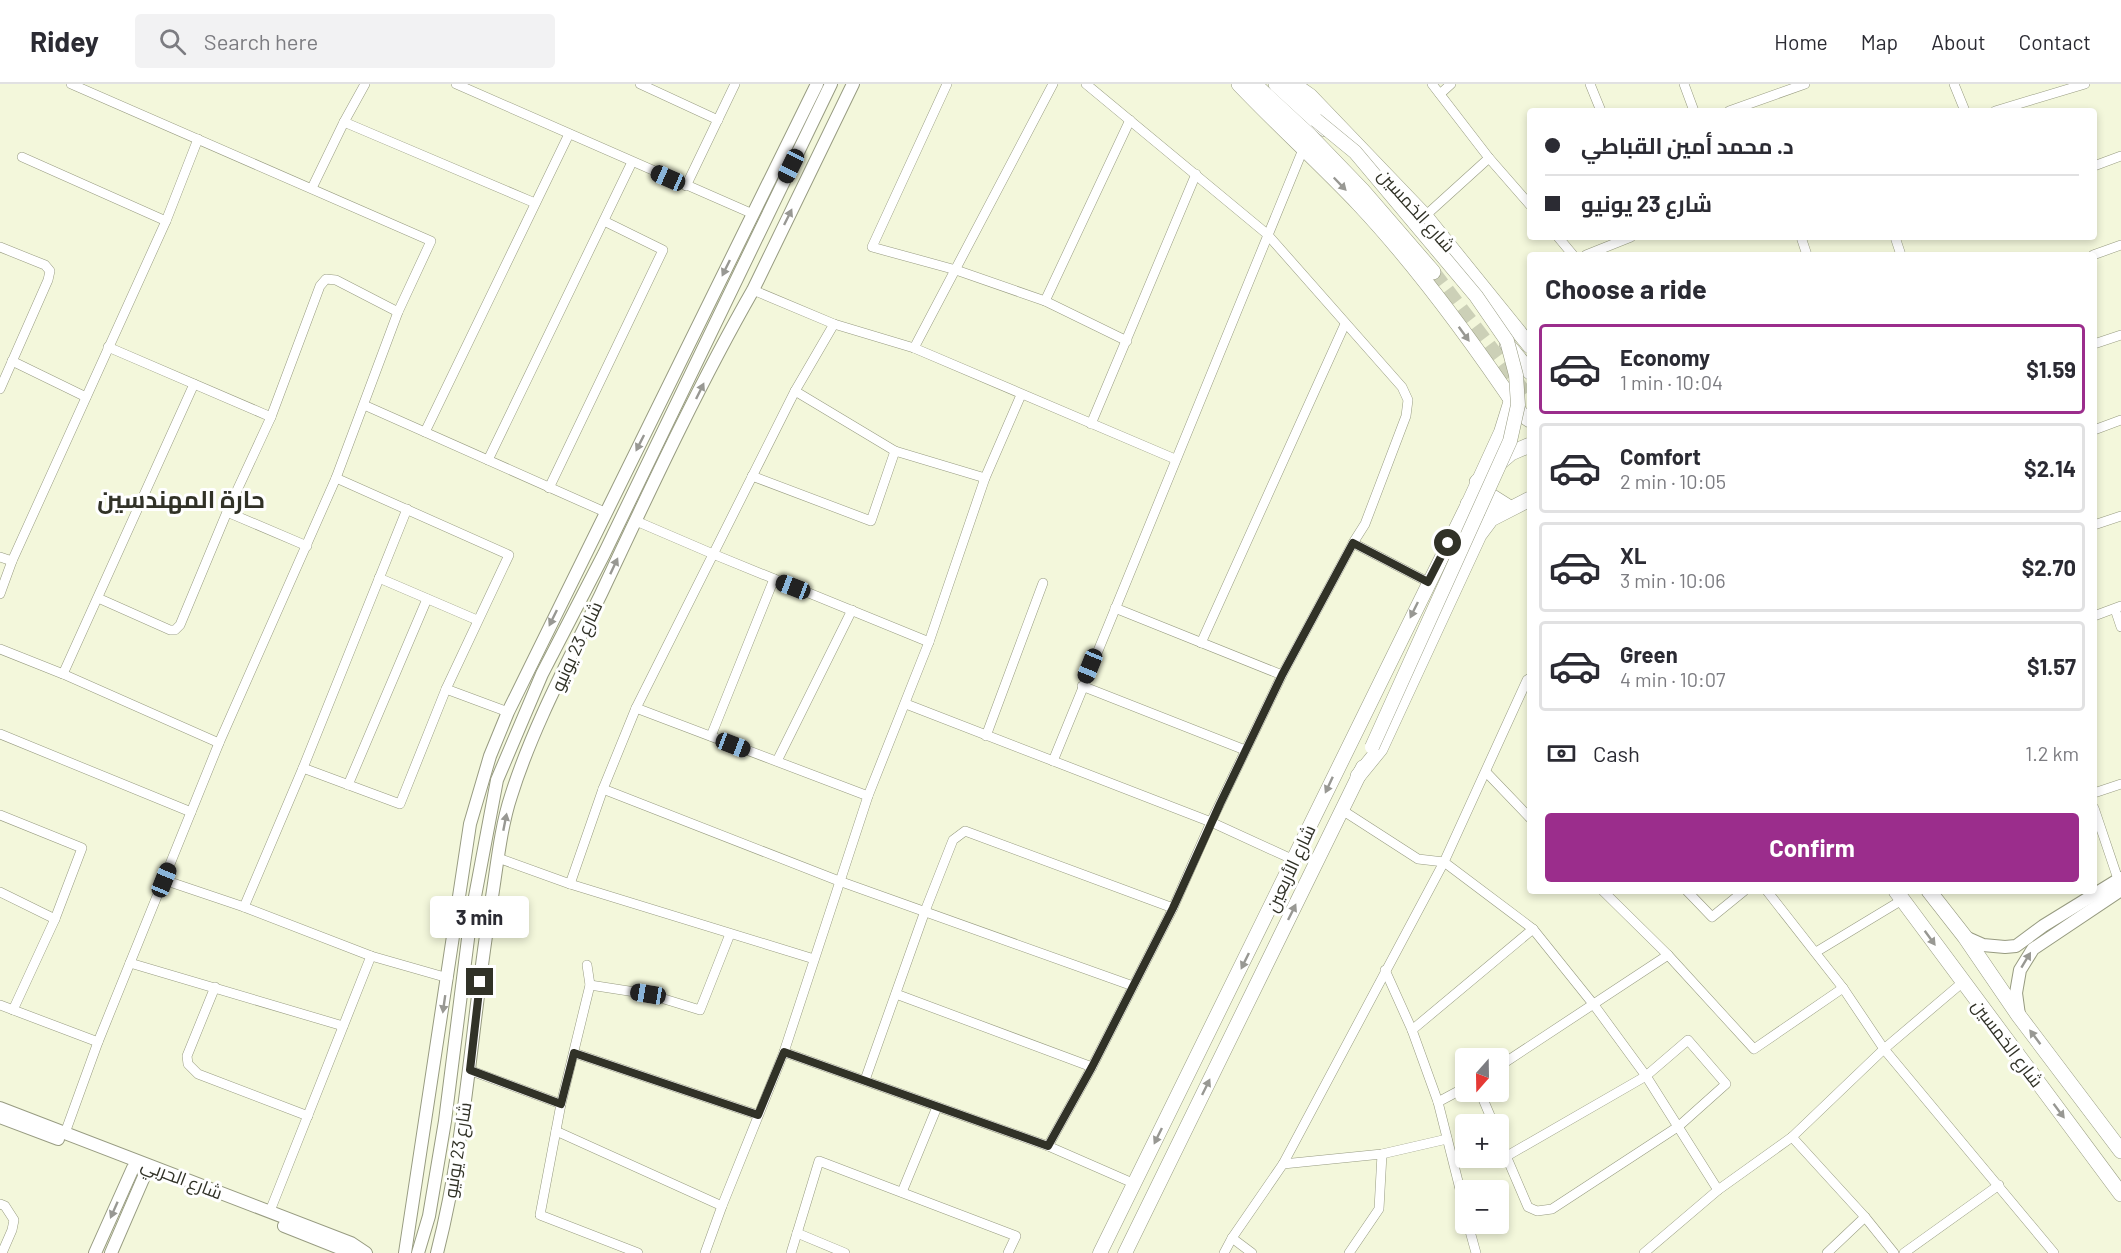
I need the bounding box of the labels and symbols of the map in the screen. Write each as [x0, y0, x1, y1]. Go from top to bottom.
car [775, 146, 807, 186]
car [648, 162, 688, 194]
street label: شارع الخمسين [1372, 164, 1460, 258]
one-way arrow [1333, 177, 1347, 192]
one-way arrow [783, 208, 792, 225]
one-way arrow [721, 260, 731, 277]
one-way arrow [1458, 326, 1470, 342]
one-way arrow [695, 382, 705, 400]
one-way arrow [635, 434, 645, 452]
district label: حارة المهندسين [97, 484, 265, 514]
route start [1434, 529, 1461, 556]
one-way arrow [610, 558, 619, 575]
car [773, 572, 813, 602]
street label: شارع 23 يونيو [546, 598, 608, 695]
one-way arrow [1410, 601, 1420, 619]
one-way arrow [549, 609, 559, 627]
car [1075, 646, 1105, 686]
car [713, 730, 753, 760]
one-way arrow [1325, 777, 1334, 794]
one-way arrow [501, 812, 510, 831]
street label: شارع الأربعين [1260, 821, 1322, 916]
car [149, 860, 179, 900]
callout: 3 min [430, 895, 530, 937]
one-way arrow [1287, 904, 1297, 921]
one-way arrow [1924, 931, 1936, 946]
one-way arrow [1240, 952, 1250, 970]
one-way arrow [2021, 952, 2032, 968]
route end [466, 968, 493, 995]
car [629, 982, 667, 1006]
one-way arrow [439, 995, 448, 1014]
street label: شارع الخمسين [1966, 995, 2048, 1093]
one-way arrow [2029, 1029, 2042, 1045]
north arrow [1455, 1048, 1509, 1102]
one-way arrow [1202, 1079, 1211, 1096]
street label: شارع 23 يونيو [439, 1101, 477, 1200]
one-way arrow [2053, 1104, 2065, 1119]
one-way arrow [1154, 1127, 1164, 1145]
street label: شارع الحربي [137, 1152, 226, 1207]
one-way arrow [110, 1202, 119, 1219]

